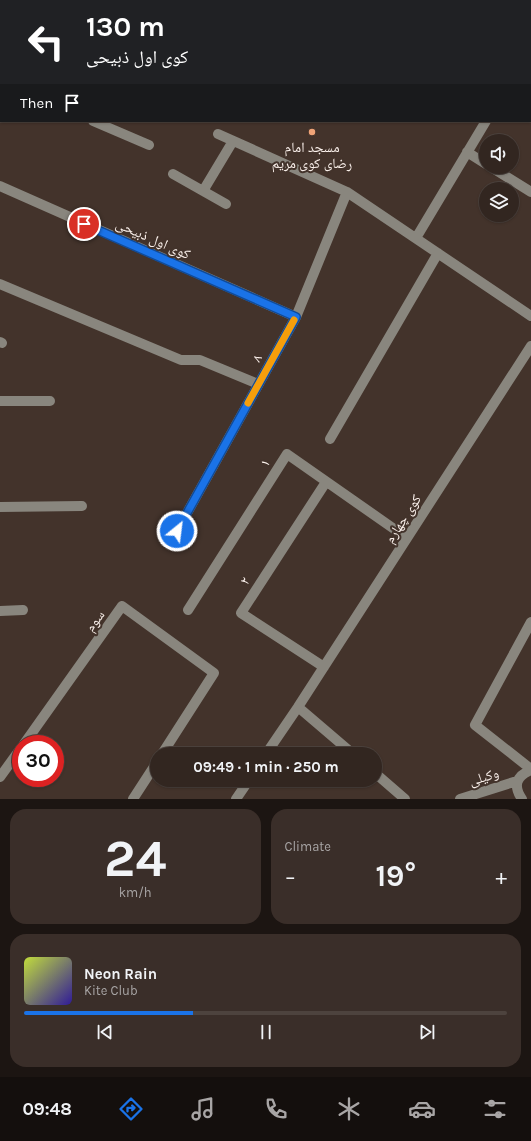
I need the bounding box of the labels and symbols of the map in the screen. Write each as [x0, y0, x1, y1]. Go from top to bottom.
marker: مسجد امام رضای کوی مریم [307, 127, 317, 137]
place label: مسجد امام رضای کوی مریم [272, 139, 352, 173]
pin [67, 207, 101, 241]
street label: کوی اول ذبیحی [113, 215, 193, 263]
street label: ۸ [248, 351, 266, 365]
street label: ۱ [256, 456, 274, 470]
street label: کوی چهارم [381, 491, 426, 547]
position arrow [156, 510, 198, 552]
street label: ۲ [236, 574, 254, 588]
street label: سوم [81, 607, 109, 636]
speed limit sign: 30 [12, 735, 64, 787]
street label: وکیلی [467, 764, 501, 790]

